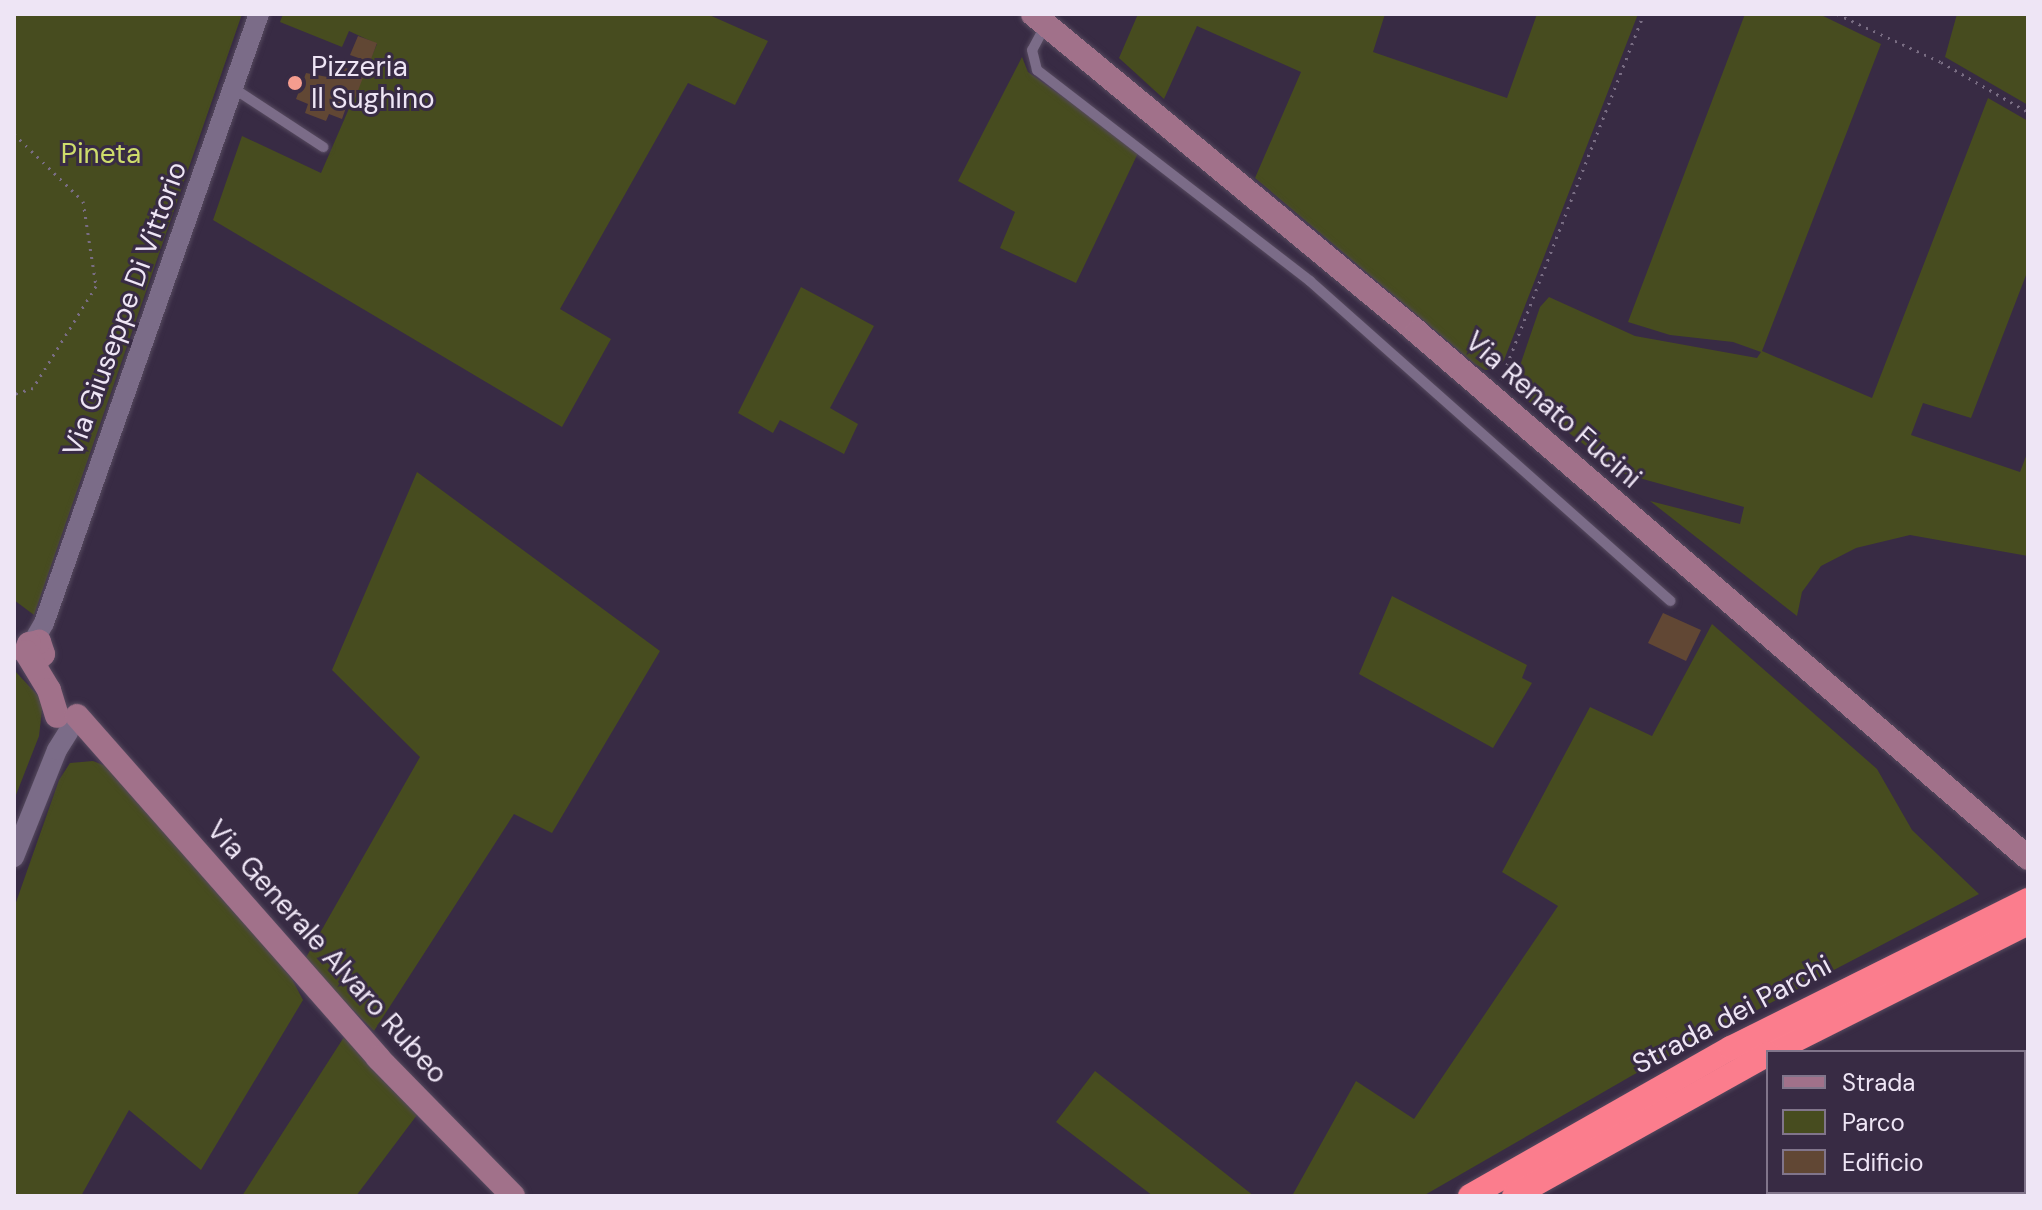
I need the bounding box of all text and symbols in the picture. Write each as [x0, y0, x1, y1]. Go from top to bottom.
place label: Pizzeria Il Sughino [311, 50, 435, 116]
marker: Pizzeria Il Sughino [286, 74, 304, 92]
park label: Pineta [61, 137, 141, 171]
street label: Via Giuseppe Di Vittorio [56, 157, 194, 461]
street label: Via Renato Fucini [1458, 325, 1648, 495]
street label: Via Generale Alvaro Rubeo [200, 813, 454, 1091]
street label: Strada dei Parchi [1627, 948, 1837, 1082]
legend [1766, 1050, 2026, 1194]
text: Strada [1842, 1067, 1915, 1098]
text: Parco [1842, 1107, 1905, 1138]
text: Edificio [1842, 1147, 1924, 1178]

